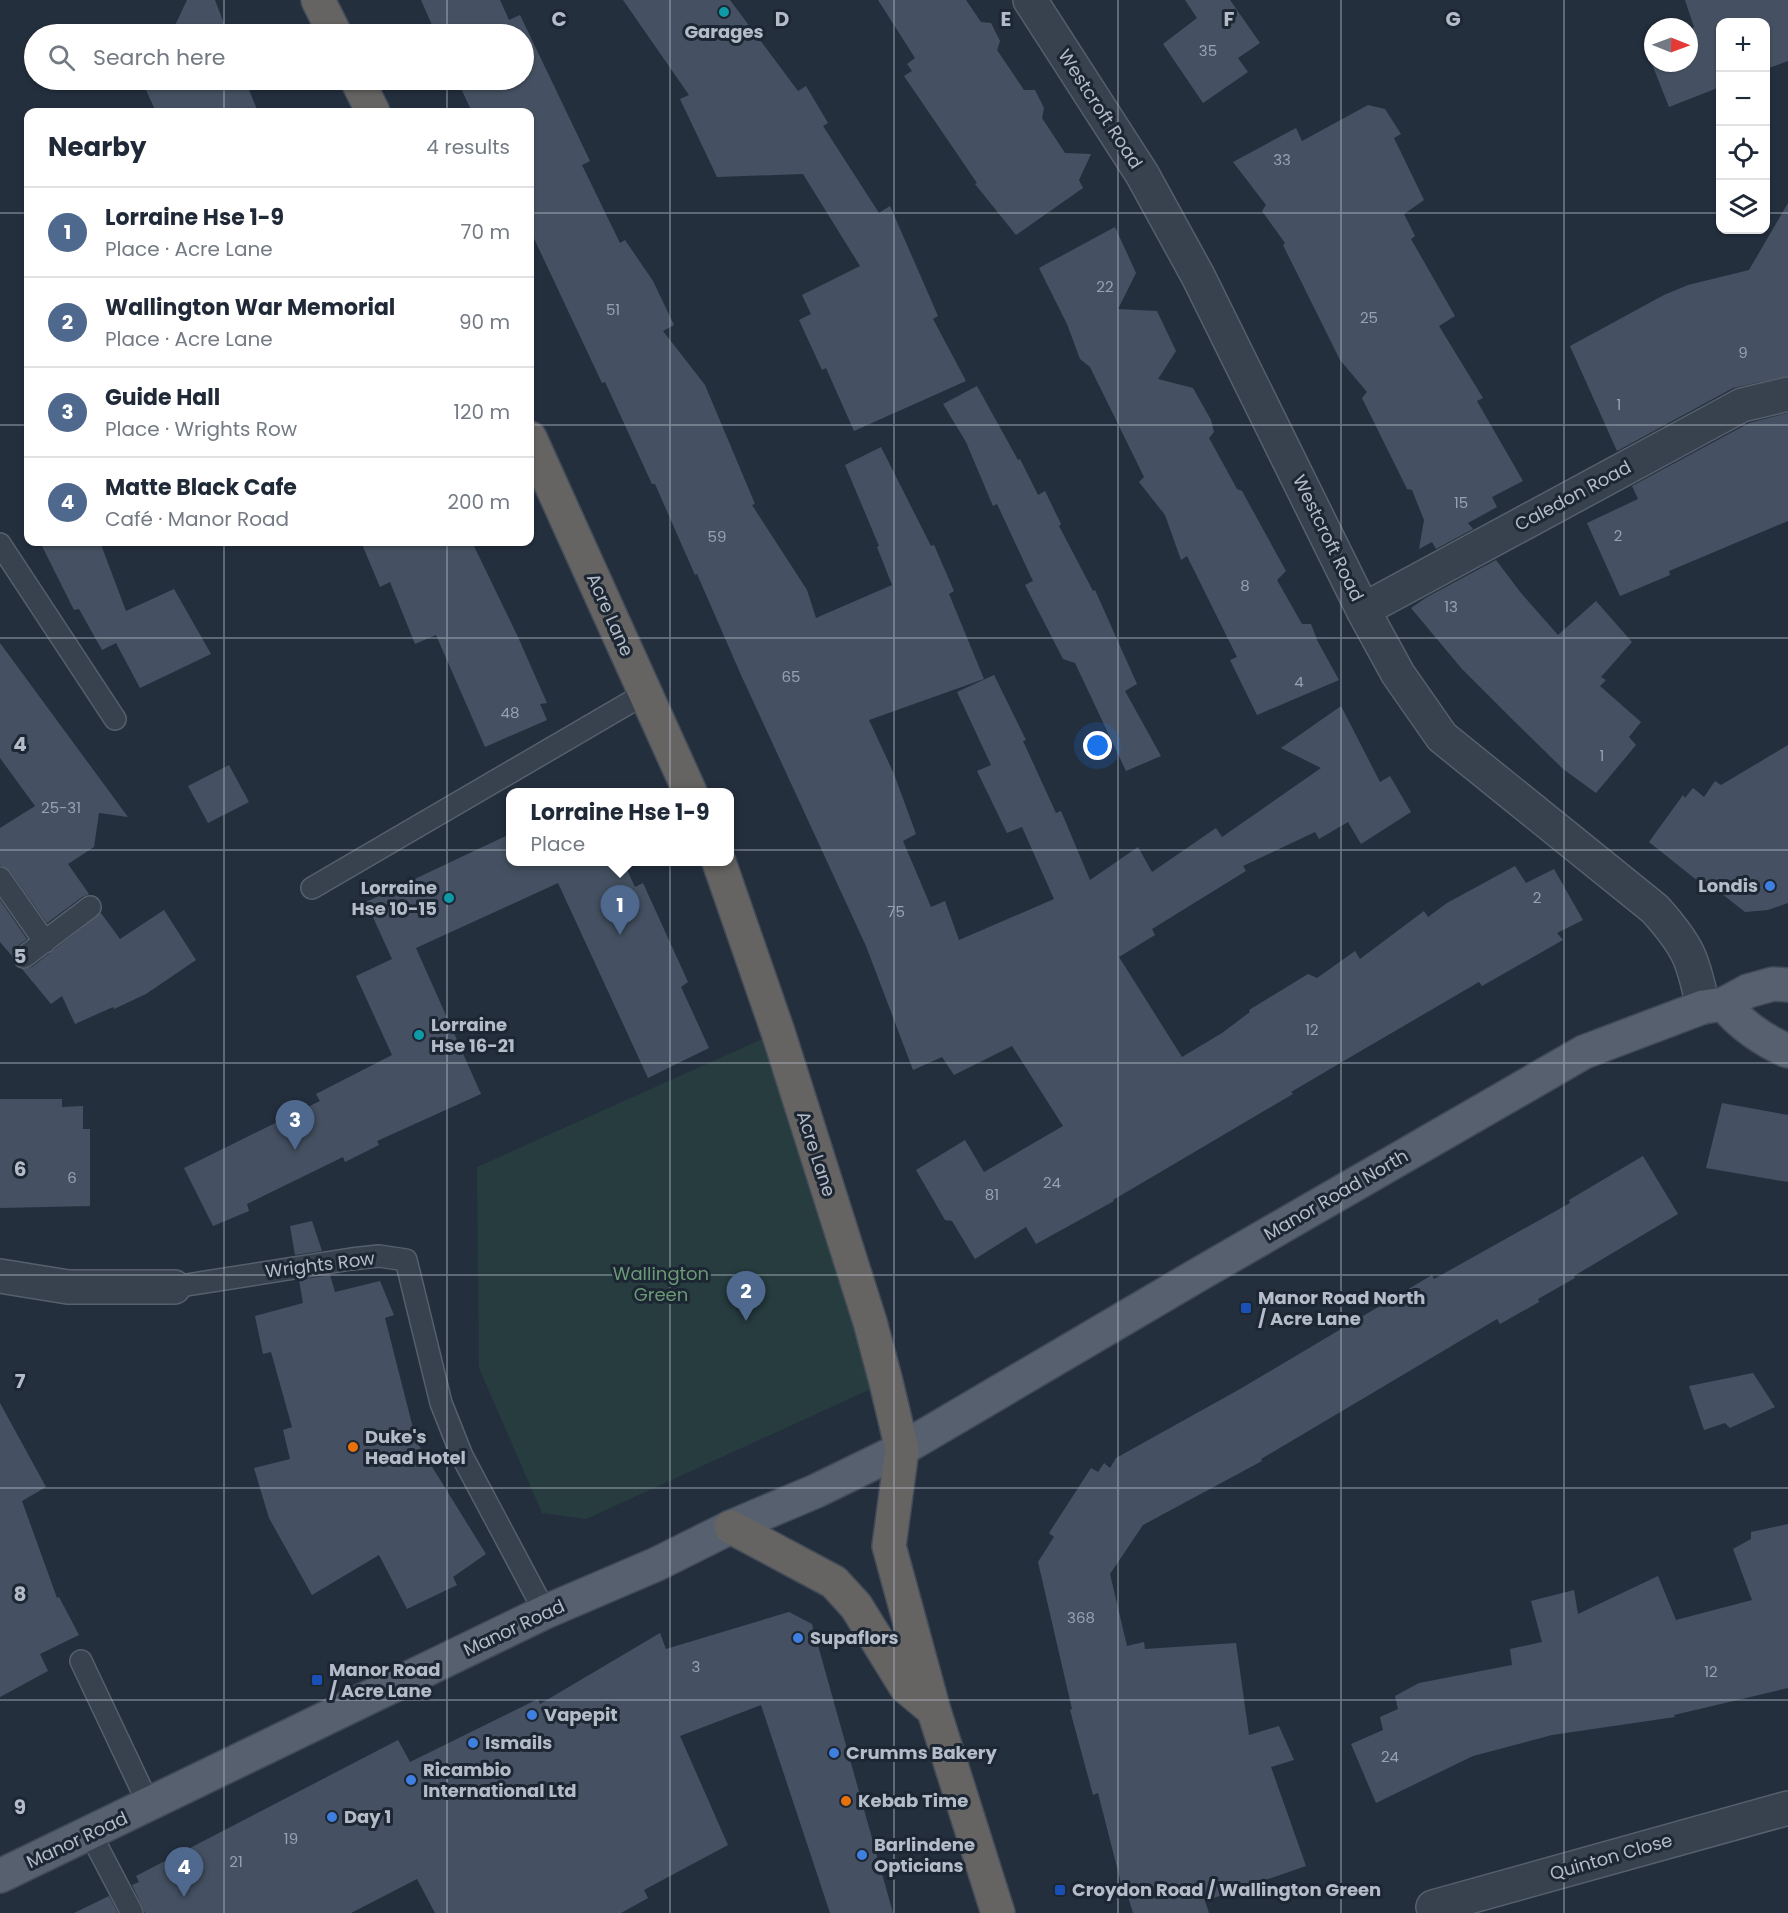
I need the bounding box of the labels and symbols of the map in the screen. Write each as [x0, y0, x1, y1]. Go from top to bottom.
text: C [551, 5, 567, 33]
marker: Garages [717, 5, 731, 19]
text: D [775, 5, 789, 33]
text: E [1001, 5, 1011, 33]
text: F [1224, 5, 1235, 33]
text: G [1445, 5, 1461, 33]
north arrow [1644, 18, 1698, 72]
place label: Garages [684, 19, 764, 44]
house number: 35 [1199, 40, 1217, 61]
street label: Westcroft Road [1052, 44, 1148, 173]
house number: 33 [1273, 149, 1291, 170]
house number: 22 [1096, 276, 1114, 297]
house number: 51 [606, 299, 620, 320]
house number: 25 [1360, 307, 1378, 328]
house number: 9 [1738, 342, 1748, 363]
house number: 1 [1617, 394, 1621, 415]
street label: Caledon Road [1510, 454, 1635, 537]
street label: Westcroft Road [1287, 470, 1370, 605]
house number: 15 [1454, 492, 1468, 513]
house number: 2 [1614, 525, 1622, 546]
house number: 59 [708, 526, 726, 547]
street label: Acre Lane [581, 569, 640, 660]
house number: 8 [1240, 575, 1250, 596]
house number: 13 [1444, 596, 1458, 617]
house number: 65 [782, 666, 800, 687]
house number: 4 [1294, 671, 1304, 692]
house number: 48 [501, 702, 519, 723]
text: 4 [13, 730, 27, 758]
your location [1083, 731, 1112, 760]
house number: 1 [1600, 745, 1604, 766]
house number: 25-31 [41, 797, 81, 818]
place label: Londis [1698, 873, 1758, 898]
place label: Lorraine Hse 10-15 [351, 875, 437, 921]
marker: Londis [1763, 879, 1777, 893]
pin: 1 [600, 886, 640, 935]
house number: 2 [1533, 887, 1541, 908]
marker: Lorraine Hse 10-15 [442, 891, 456, 905]
house number: 75 [887, 901, 905, 922]
text: 5 [14, 942, 27, 970]
place label: Lorraine Hse 16-21 [431, 1012, 515, 1058]
house number: 12 [1305, 1019, 1319, 1040]
marker: Lorraine Hse 16-21 [412, 1028, 426, 1042]
pin: 3 [276, 1100, 314, 1150]
street label: Acre Lane [791, 1108, 842, 1200]
street label: Manor Road North [1259, 1143, 1412, 1246]
text: 6 [14, 1155, 26, 1183]
house number: 6 [67, 1167, 77, 1188]
house number: 24 [1043, 1172, 1061, 1193]
house number: 81 [985, 1184, 999, 1205]
street label: Wrights Row [264, 1245, 376, 1284]
park label: Wallington Green [613, 1261, 709, 1307]
pin: 2 [726, 1272, 766, 1321]
place label: Manor Road North / Acre Lane [1258, 1285, 1425, 1331]
marker: Manor Road North / Acre Lane [1239, 1301, 1253, 1315]
text: 7 [15, 1367, 26, 1395]
place label: Duke's Head Hotel [365, 1424, 466, 1470]
marker: Duke's Head Hotel [346, 1440, 360, 1454]
text: 8 [14, 1580, 26, 1608]
street label: Manor Road [459, 1593, 568, 1662]
house number: 368 [1067, 1607, 1095, 1628]
place label: Supaflors [810, 1625, 899, 1650]
marker: Supaflors [791, 1631, 805, 1645]
house number: 3 [692, 1656, 700, 1677]
place label: Manor Road / Acre Lane [329, 1657, 441, 1703]
house number: 12 [1704, 1661, 1718, 1682]
marker: Manor Road / Acre Lane [310, 1673, 324, 1687]
place label: Vapepit [544, 1702, 618, 1727]
marker: Vapepit [525, 1708, 539, 1722]
place label: Ismails [485, 1730, 552, 1755]
marker: Ismails [466, 1736, 480, 1750]
place label: Crumms Bakery [846, 1740, 998, 1765]
marker: Crumms Bakery [827, 1746, 841, 1760]
house number: 24 [1381, 1746, 1399, 1767]
place label: Ricambio International Ltd [423, 1757, 577, 1803]
marker: Ricambio International Ltd [404, 1773, 418, 1787]
place label: Kebab Time [858, 1788, 968, 1813]
text: 9 [14, 1793, 26, 1821]
marker: Kebab Time [839, 1794, 853, 1808]
place label: Day 1 [344, 1804, 391, 1829]
street label: Manor Road [22, 1805, 131, 1874]
marker: Day 1 [325, 1810, 339, 1824]
street label: Quinton Close [1547, 1827, 1675, 1886]
house number: 19 [284, 1828, 298, 1849]
place label: Barlindene Opticians [874, 1832, 975, 1878]
pin: 4 [164, 1848, 204, 1897]
marker: Barlindene Opticians [855, 1848, 869, 1862]
house number: 21 [229, 1851, 243, 1872]
place label: Croydon Road / Wallington Green [1072, 1877, 1381, 1902]
marker: Croydon Road / Wallington Green [1053, 1883, 1067, 1897]

